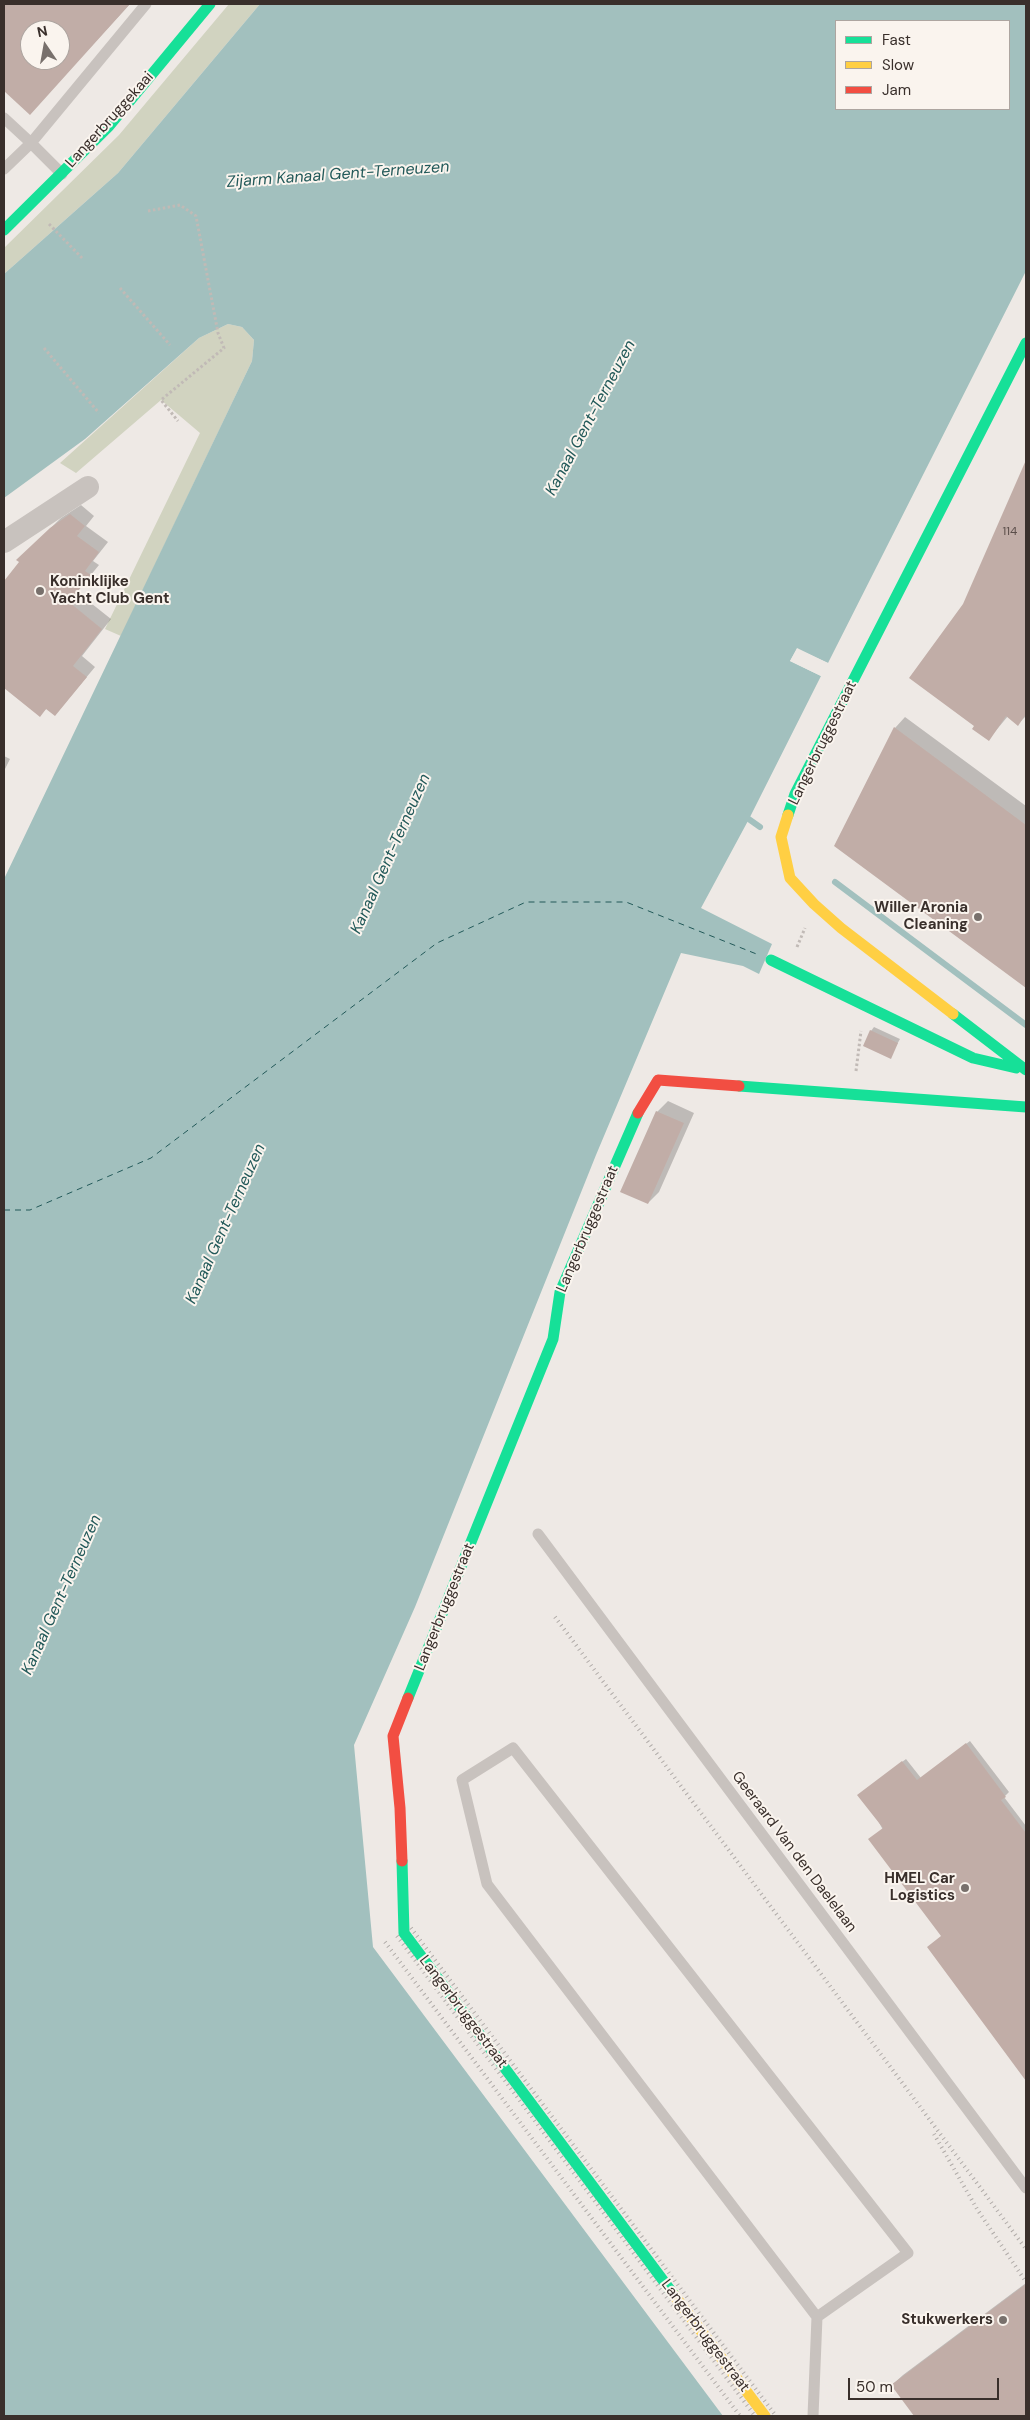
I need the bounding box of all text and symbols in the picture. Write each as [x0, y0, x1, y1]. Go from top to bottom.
north arrow [20, 20, 70, 70]
legend [835, 20, 1010, 110]
text: N [35, 21, 49, 41]
text: Fast [882, 30, 911, 50]
text: Slow [882, 55, 914, 75]
street label: Langerbruggekaai [62, 68, 158, 172]
text: Jam [882, 80, 911, 100]
water label: Zijarm Kanaal Gent-Terneuzen [226, 158, 450, 192]
water label: Kanaal Gent-Terneuzen [542, 337, 640, 499]
house number: 114 [1003, 525, 1017, 539]
place label: Koninklijke Yacht Club Gent [50, 573, 170, 608]
marker: Koninklijke Yacht Club Gent [34, 585, 46, 597]
street label: Langerbruggestraat [785, 678, 861, 808]
water label: Kanaal Gent-Terneuzen [347, 771, 435, 937]
place label: Willer Aronia Cleaning [874, 899, 968, 934]
marker: Willer Aronia Cleaning [972, 911, 984, 923]
water label: Kanaal Gent-Terneuzen [182, 1141, 270, 1307]
street label: Langerbruggestraat [553, 1163, 623, 1295]
water label: Kanaal Gent-Terneuzen [18, 1512, 106, 1678]
street label: Langerbruggestraat [411, 1541, 479, 1673]
street label: Geeraard Van den Daelelaan [728, 1768, 860, 1936]
place label: HMEL Car Logistics [884, 1870, 955, 1905]
marker: HMEL Car Logistics [959, 1882, 971, 1894]
street label: Langerbruggestraat [415, 1952, 511, 2072]
street label: Langerbruggestraat [657, 2276, 753, 2396]
place label: Stukwerkers [901, 2311, 993, 2329]
marker: Stukwerkers [997, 2314, 1009, 2326]
scale bar [850, 2368, 1001, 2400]
text: 50 m [856, 2377, 893, 2397]

